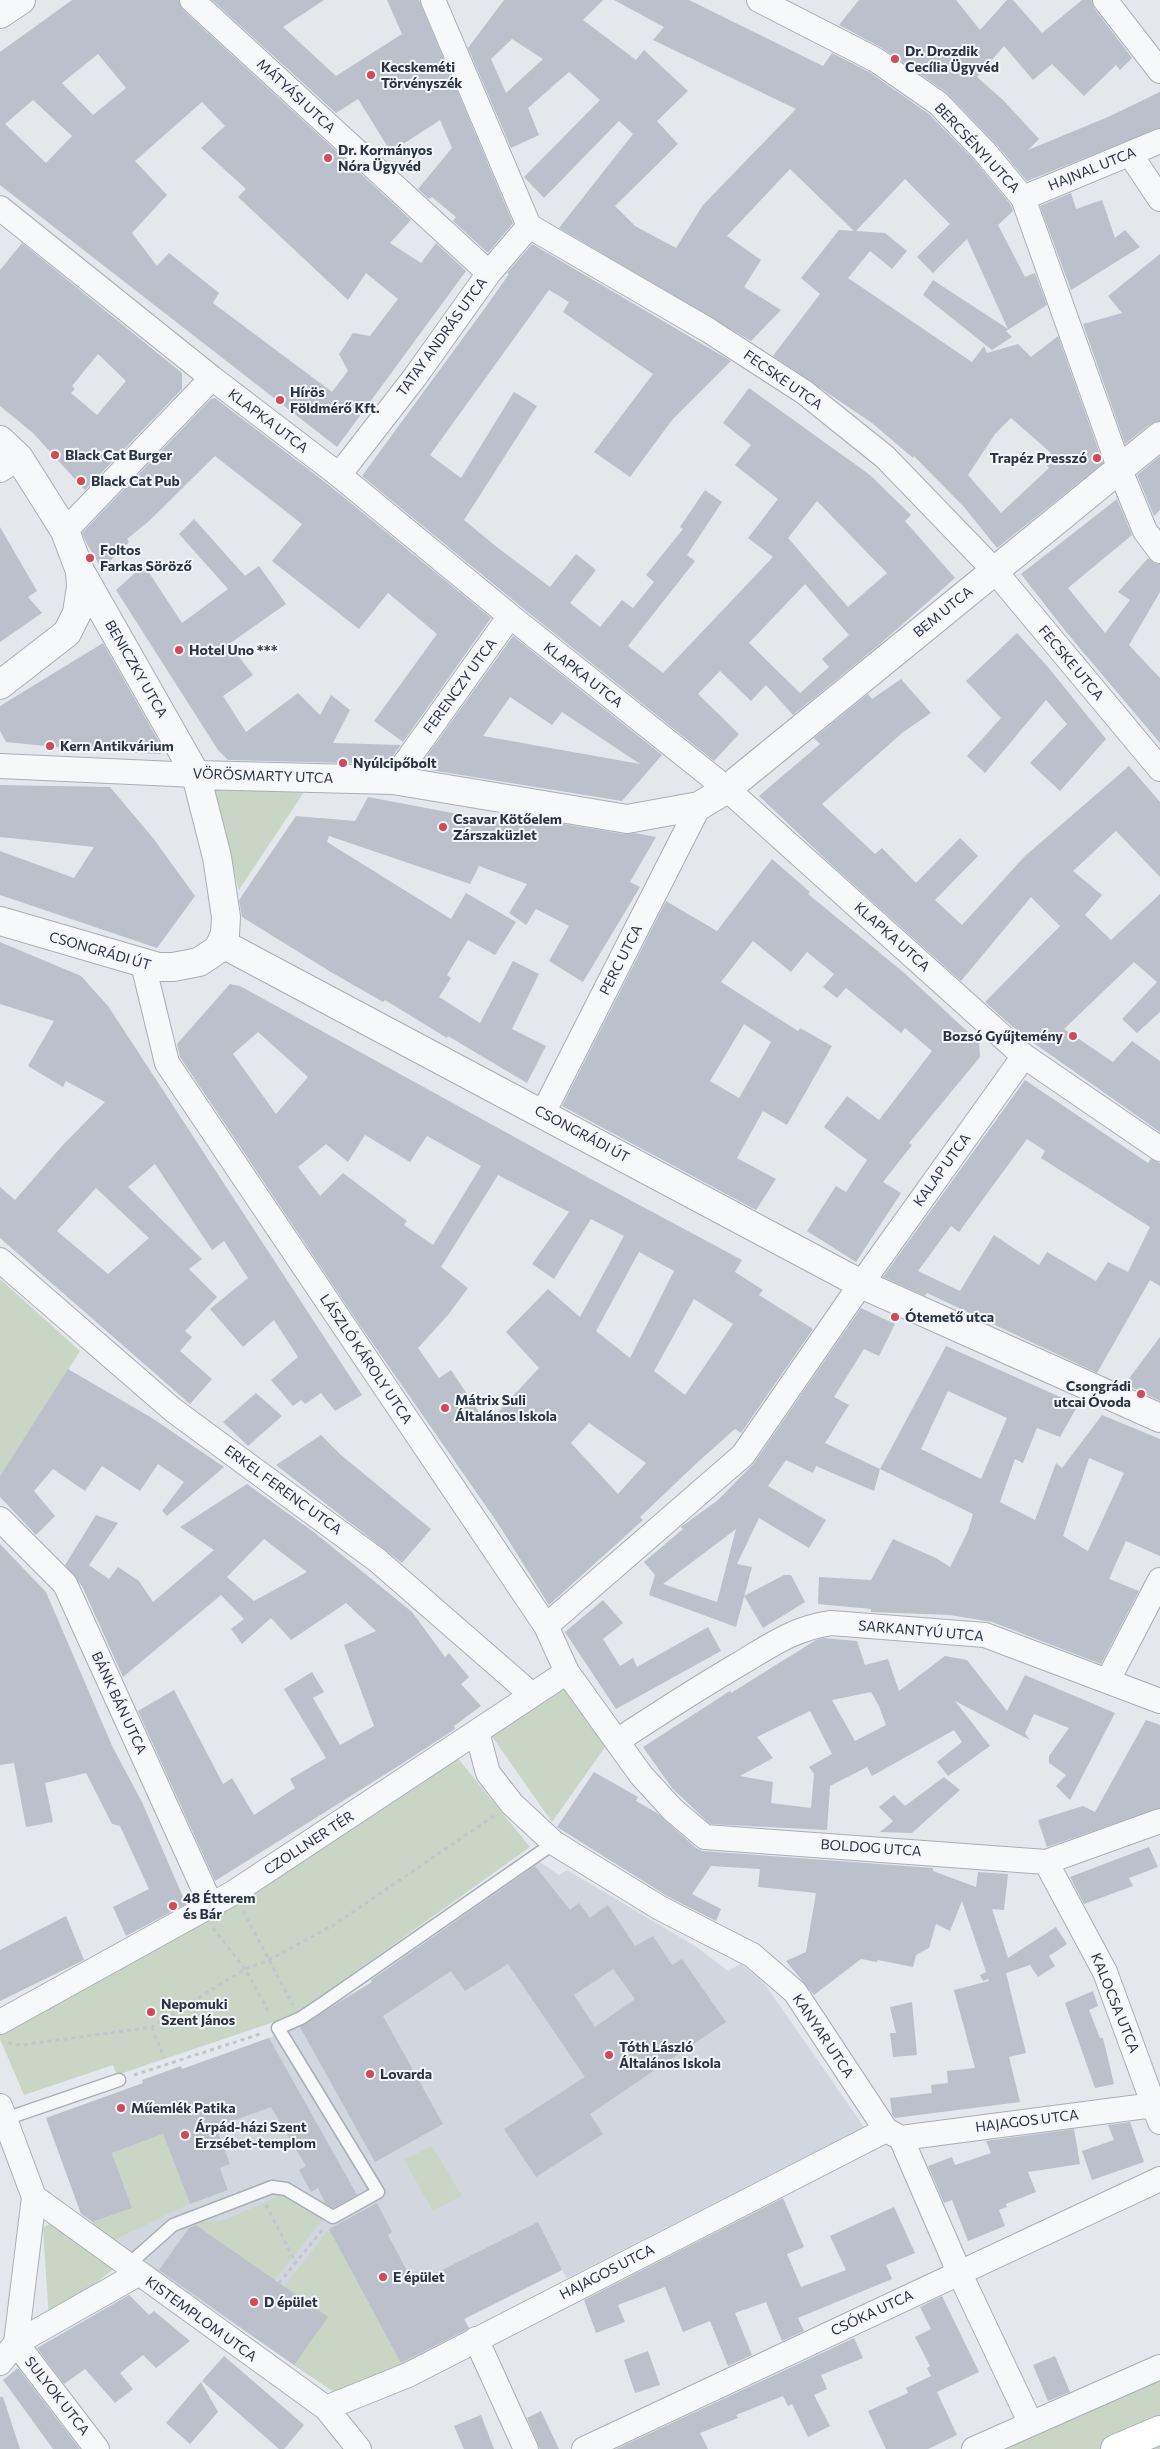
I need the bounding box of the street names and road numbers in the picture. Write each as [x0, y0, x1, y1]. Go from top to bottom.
street label: MÁTYÁSI UTCA [253, 55, 339, 137]
street label: BERCSÉNYI UTCA [931, 100, 1023, 196]
street label: HAJNAL UTCA [1046, 144, 1138, 194]
street label: TATAY ANDRÁS UTCA [393, 274, 491, 400]
street label: FECSKE UTCA [740, 347, 826, 413]
street label: KLAPKA UTCA [225, 386, 311, 456]
street label: BEM UTCA [910, 583, 976, 641]
street label: BENICZKY UTCA [101, 617, 171, 721]
street label: FECSKE UTCA [1035, 622, 1107, 704]
street label: FERENCZY UTCA [420, 635, 500, 737]
street label: KLAPKA UTCA [540, 639, 626, 711]
street label: VÖRÖSMARTY UTCA [192, 765, 334, 787]
street label: KLAPKA UTCA [851, 899, 933, 975]
street label: PERC UTCA [596, 922, 646, 998]
street label: CSONGRÁDI ÚT [47, 928, 153, 974]
street label: CSONGRÁDI ÚT [532, 1102, 632, 1166]
street label: KALAP UTCA [910, 1130, 974, 1210]
street label: LÁSZLÓ KÁROLY UTCA [316, 1291, 416, 1427]
street label: ERKEL FERENC UTCA [221, 1442, 345, 1538]
street label: SARKANTYÚ UTCA [858, 1617, 984, 1645]
street label: BÁNK BÁN UTCA [88, 1649, 150, 1757]
street label: CZOLLNER TÉR [261, 1808, 357, 1878]
street label: BOLDOG UTCA [820, 1836, 922, 1860]
street label: KALOCSA UTCA [1087, 1951, 1143, 2055]
street label: KANYAR UTCA [789, 1991, 857, 2081]
street label: HAJAGOS UTCA [974, 2106, 1080, 2136]
street label: HAJAGOS UTCA [557, 2241, 657, 2303]
street label: KISTEMPLOM UTCA [142, 2273, 260, 2365]
street label: CSÓKA UTCA [828, 2287, 916, 2339]
street label: SULYOK UTCA [21, 2353, 93, 2439]

